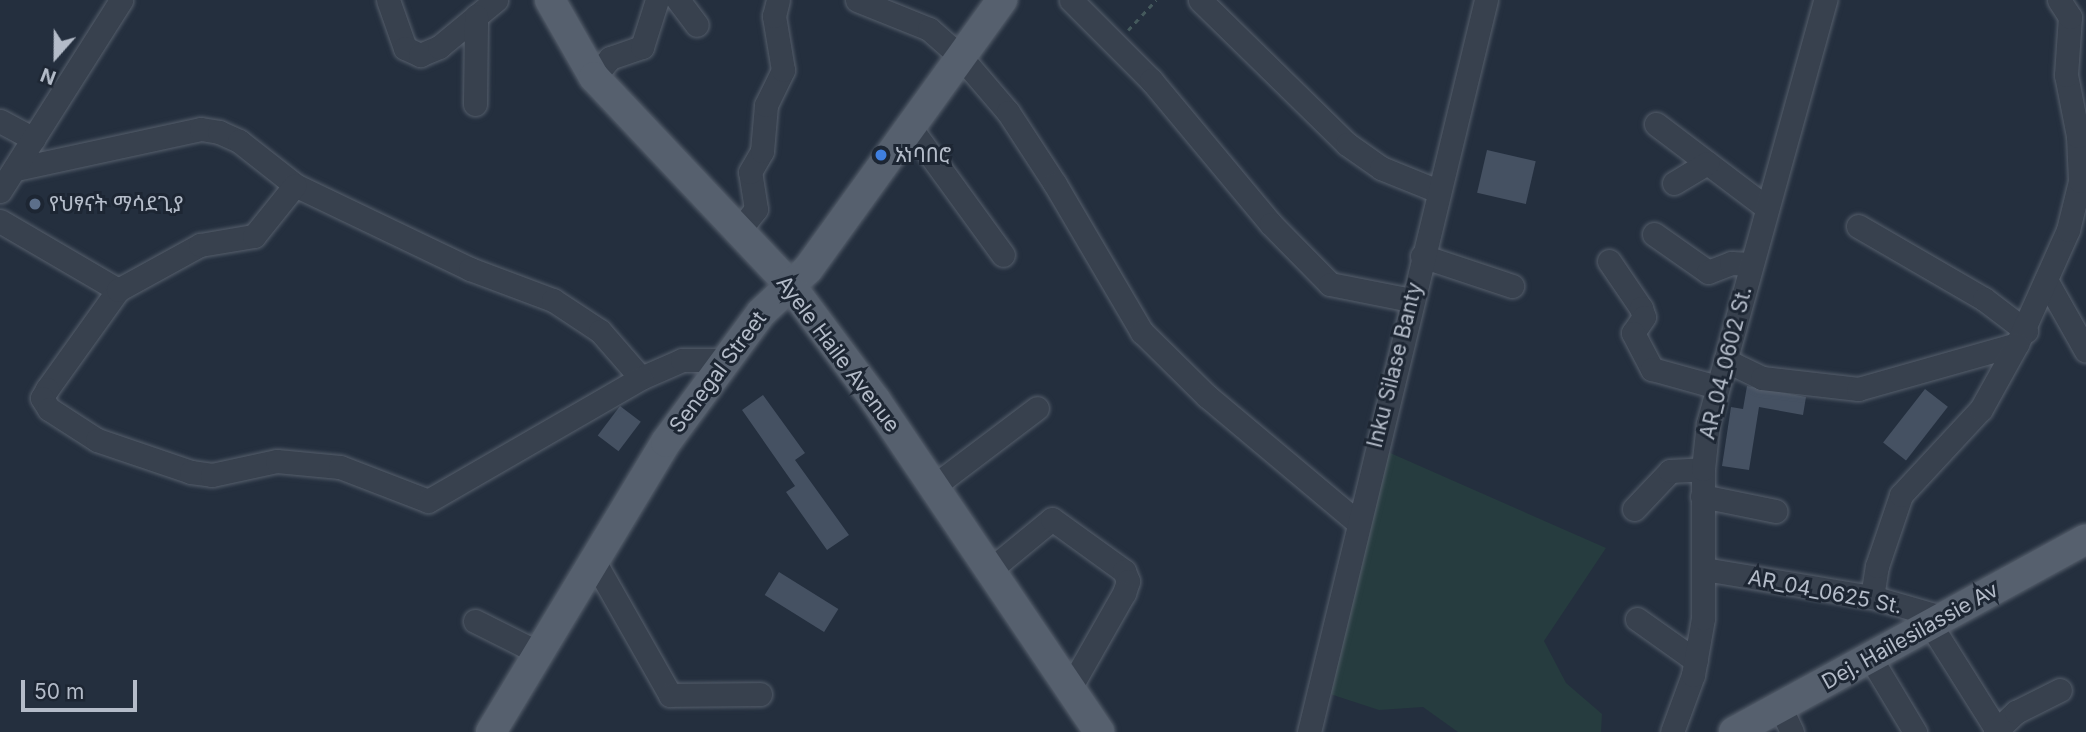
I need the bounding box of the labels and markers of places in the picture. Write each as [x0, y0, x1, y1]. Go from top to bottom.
place label: አነባበሮ [895, 142, 951, 168]
marker: አነባበሮ [873, 147, 889, 163]
place label: የህፃናት ማሳደጊያ [49, 191, 183, 217]
marker: የህፃናት ማሳደጊያ [27, 196, 43, 212]

